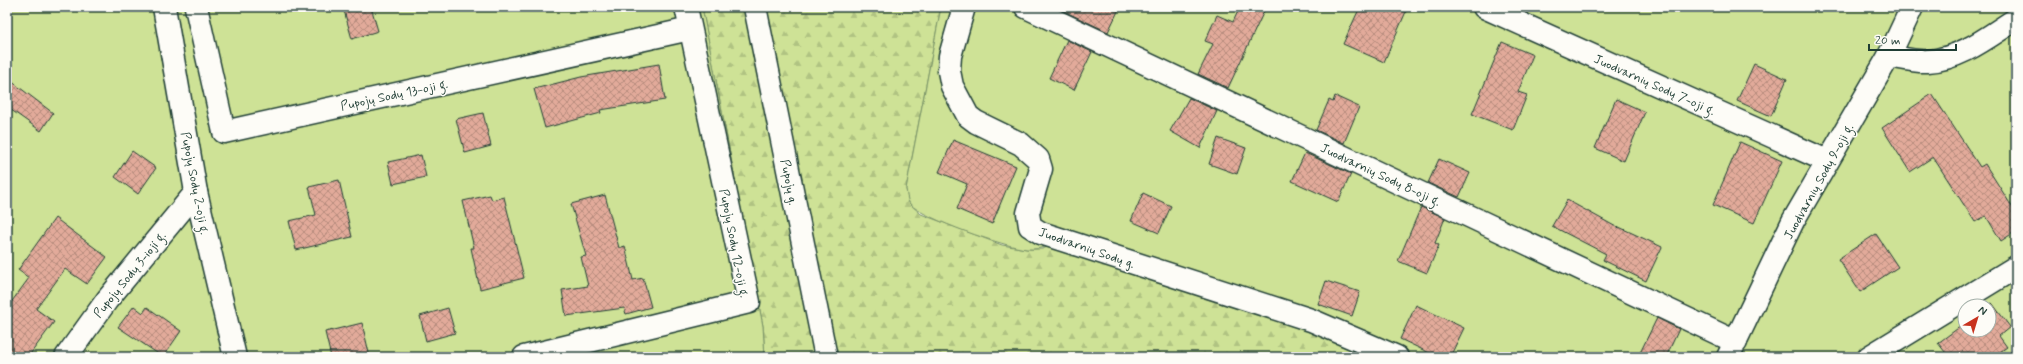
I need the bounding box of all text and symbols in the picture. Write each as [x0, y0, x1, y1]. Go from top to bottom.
scale bar [1869, 26, 1956, 52]
text: 20 m [1875, 33, 1901, 49]
street label: Juodvarnių Sodų 7-oji g. [1590, 51, 1718, 122]
street label: Pupojų Sodų 13-oji g. [339, 76, 450, 117]
street label: Juodvarnių Sodų 9-oji g. [1780, 121, 1860, 244]
street label: Pupojų Sodų 2-oji g. [174, 130, 213, 237]
street label: Juodvarnių Sodų 8-oji g. [1317, 140, 1444, 213]
street label: Pupojų g. [776, 158, 801, 207]
street label: Pupojų Sodų 12-oji g. [713, 187, 752, 300]
street label: Juodvarnių Sodų g. [1036, 224, 1137, 273]
street label: Pupojų Sodų 3-ioji g. [90, 228, 172, 323]
north arrow [1957, 298, 1997, 338]
text: N [1975, 303, 1990, 319]

